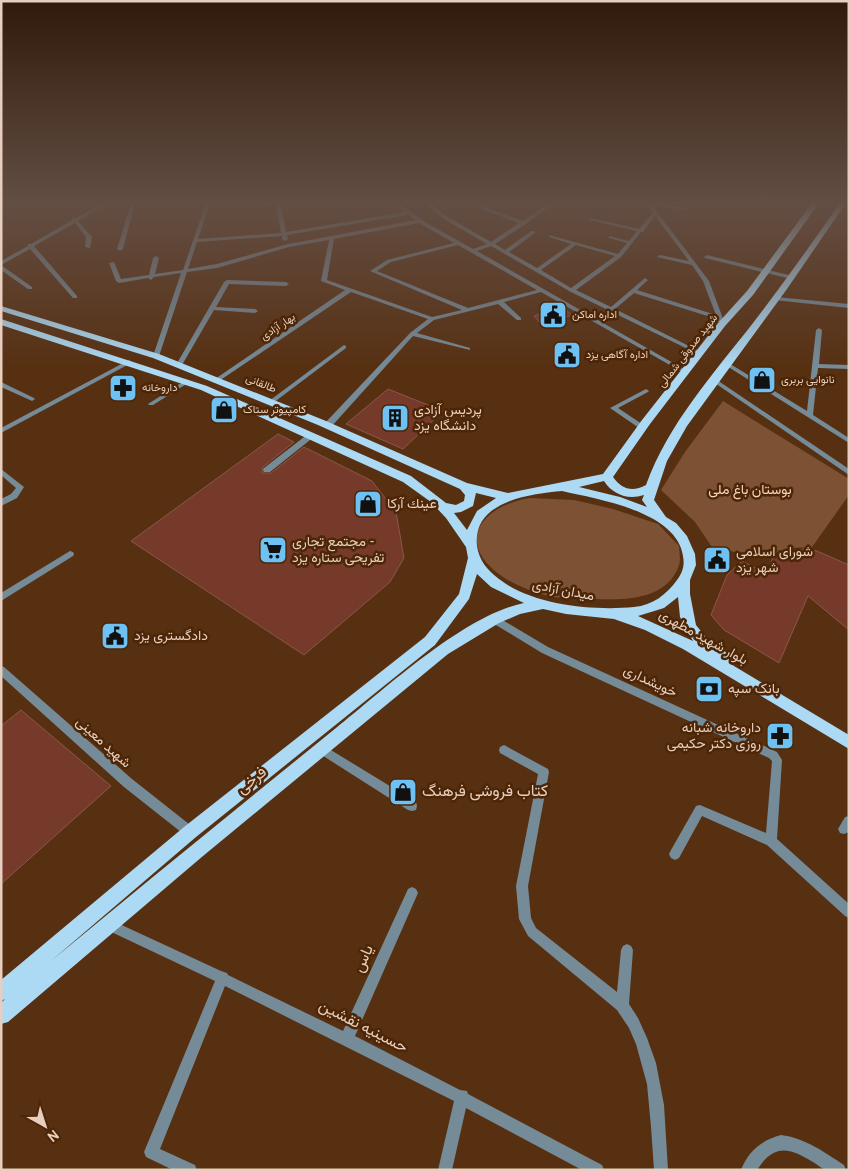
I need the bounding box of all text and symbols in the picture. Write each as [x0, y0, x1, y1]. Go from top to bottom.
public building icon: اداره اماکن [538, 300, 568, 330]
place label: اداره اماکن [572, 308, 617, 322]
street label: بهار آزادی [258, 310, 298, 344]
street label: شهید صدوقی شمالی [655, 311, 721, 391]
public building icon: اداره آگاهی یزد [552, 340, 582, 370]
place label: اداره آگاهی یزد [586, 348, 648, 362]
shop icon: نانوایی بربری [747, 365, 777, 395]
street label: طالقانی [244, 372, 278, 396]
pharmacy icon: داروخانه [108, 373, 138, 403]
place label: نانوایی بربری [781, 373, 835, 387]
place label: داروخانه [142, 381, 177, 395]
shop icon: کامپیوتر ستاک [209, 395, 239, 425]
place label: پردیس آزادی دانشگاه یزد [414, 402, 482, 435]
place label: کامپیوتر ستاک [243, 403, 306, 417]
building icon: پردیس آزادی دانشگاه یزد [380, 403, 410, 433]
park label: بوستان باغ ملی [708, 482, 792, 500]
shop icon: عينك آركا [353, 489, 383, 519]
place label: عينك آركا [387, 496, 437, 513]
place label: مجتمع تجاری - تفریحی ستاره یزد [292, 534, 384, 567]
supermarket icon: مجتمع تجاری - تفریحی ستاره یزد [258, 535, 288, 565]
place label: شورای اسلامی شهر یزد [736, 544, 813, 577]
public building icon: شورای اسلامی شهر یزد [702, 545, 732, 575]
street label: میدان آزادی [531, 577, 595, 605]
street label: بلوار شهید مطهری [656, 607, 750, 669]
public building icon: دادگستری یزد [100, 621, 130, 651]
place label: دادگستری یزد [134, 628, 208, 645]
street label: خویشداری [621, 662, 679, 702]
bank icon: بانک سپه [694, 674, 724, 704]
place label: بانک سپه [728, 681, 780, 698]
street label: شهید معینی [72, 714, 134, 772]
place label: داروخانه شبانه روزی دکتر حکیمی [667, 720, 761, 753]
pharmacy icon: داروخانه شبانه روزی دکتر حکیمی [765, 721, 795, 751]
street label: فرخی [233, 763, 271, 799]
shop icon: کتاب فروشی فرهنگ [388, 777, 418, 807]
place label: کتاب فروشی فرهنگ [422, 782, 548, 802]
street label: یاس [349, 942, 379, 976]
street label: حسینیه نقشین [315, 996, 411, 1058]
north arrow [20, 1101, 70, 1151]
text: N [43, 1125, 61, 1145]

